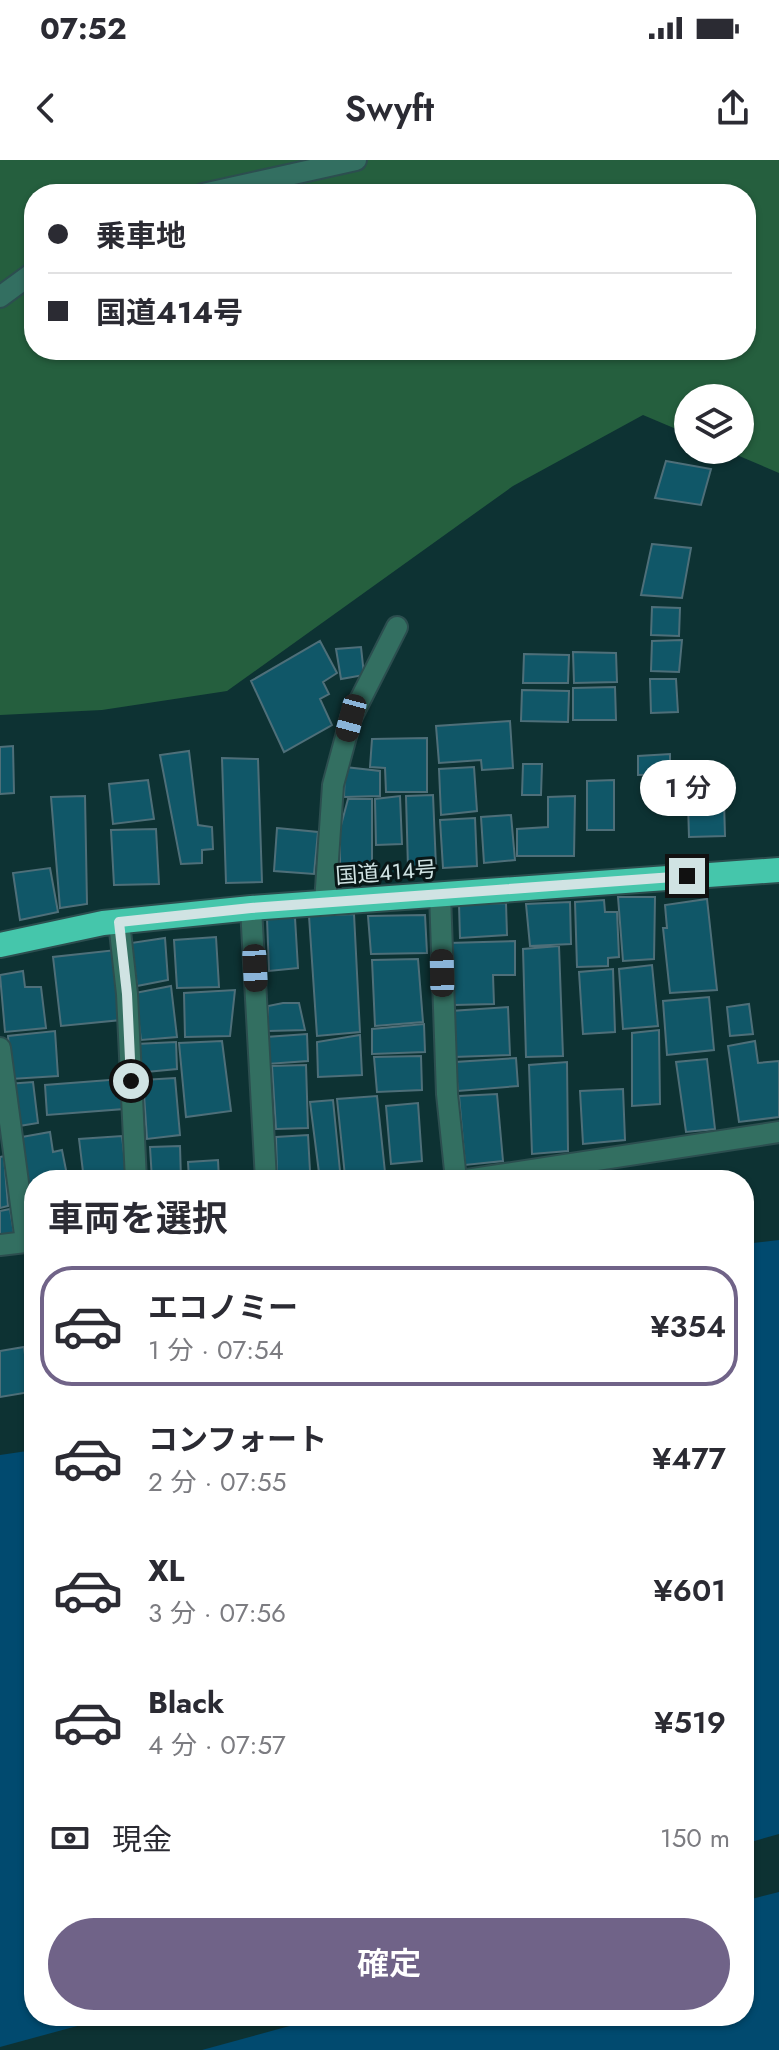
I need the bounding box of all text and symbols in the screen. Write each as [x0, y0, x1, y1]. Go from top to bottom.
text: 07:52 [40, 7, 127, 50]
text: Swyft [345, 82, 434, 134]
icon: back [24, 86, 68, 130]
icon: share [711, 86, 755, 130]
text: 乗車地 [96, 214, 186, 257]
text: 国道414号 [96, 291, 243, 334]
map controls [674, 384, 754, 464]
button: layers [674, 384, 754, 464]
car [333, 692, 369, 744]
callout: 1 分 [639, 760, 735, 816]
text: 1 分 [665, 769, 711, 807]
street label: 国道414号 [334, 852, 438, 892]
route end [669, 858, 705, 894]
car [242, 943, 268, 993]
car [430, 949, 454, 997]
route start [113, 1063, 149, 1099]
text: 車両を選択 [48, 1192, 228, 1244]
text: エコノミー [148, 1286, 298, 1329]
icon: car [52, 1290, 124, 1362]
text: ¥354 [650, 1305, 726, 1348]
text: 1 分 · 07:54 [148, 1331, 284, 1369]
text: コンフォート [148, 1418, 327, 1461]
icon: car [52, 1422, 124, 1494]
text: ¥477 [652, 1437, 726, 1480]
text: 2 分 · 07:55 [148, 1463, 286, 1501]
text: XL [148, 1549, 184, 1592]
icon: car [52, 1554, 124, 1626]
text: ¥601 [654, 1569, 726, 1612]
text: 3 分 · 07:56 [148, 1594, 286, 1632]
text: Black [148, 1681, 224, 1724]
icon: car [52, 1686, 124, 1758]
text: ¥519 [654, 1701, 726, 1744]
text: 4 分 · 07:57 [148, 1726, 286, 1764]
icon: cash [48, 1816, 92, 1860]
text: 現金 [112, 1818, 172, 1861]
text: 150 m [660, 1819, 730, 1857]
button: 確定 [48, 1918, 730, 2010]

